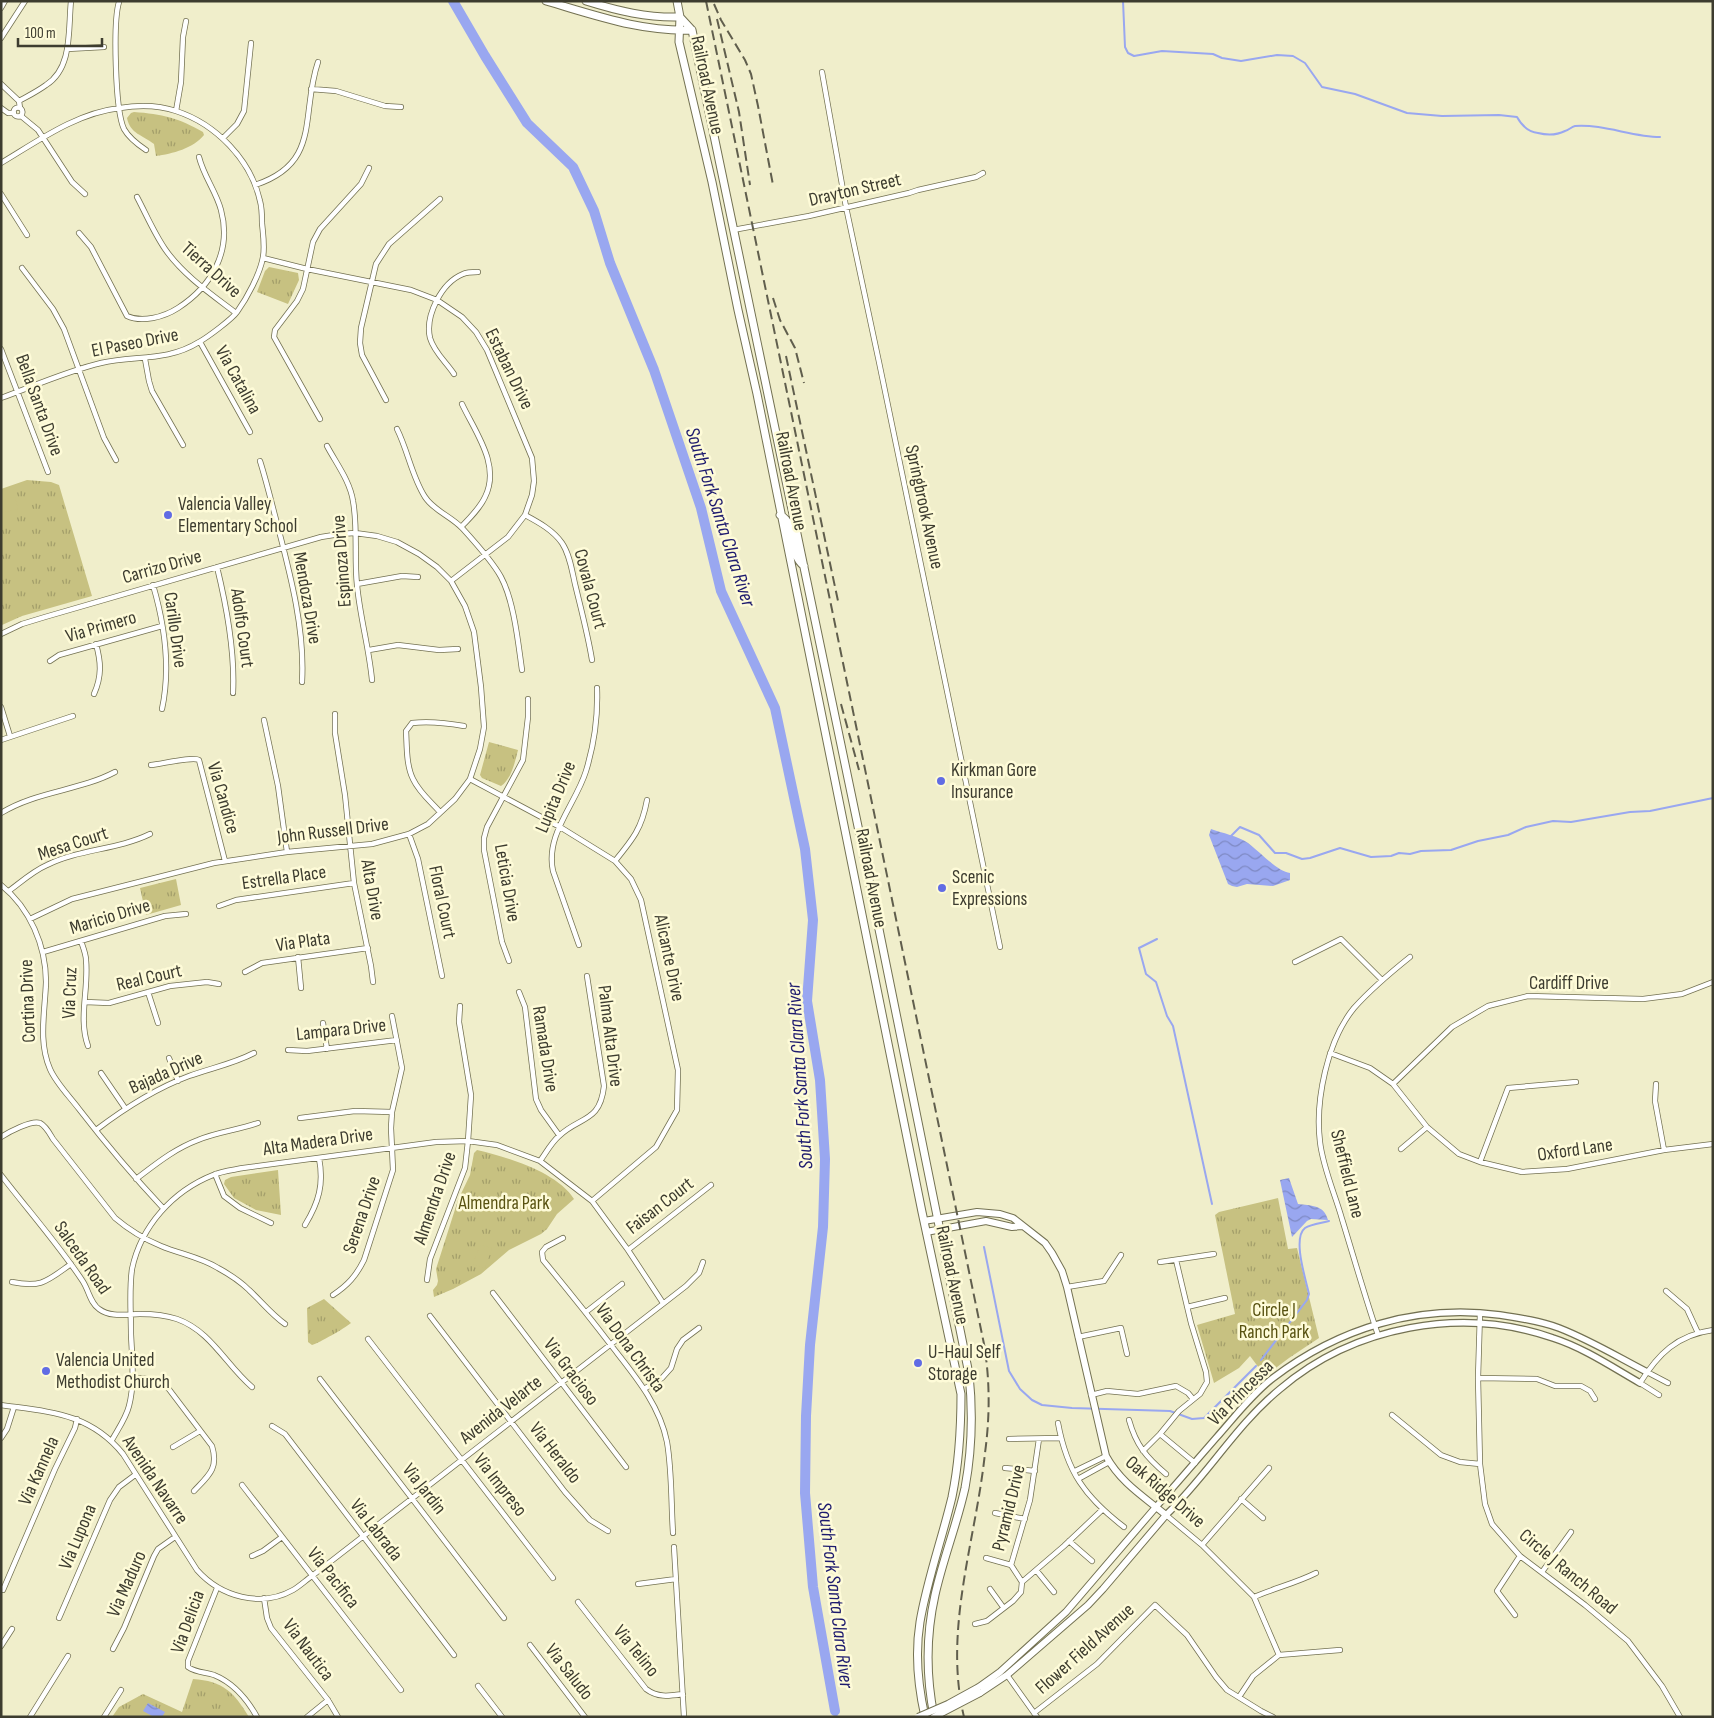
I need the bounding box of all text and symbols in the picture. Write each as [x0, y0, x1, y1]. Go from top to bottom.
scale bar [18, 15, 101, 47]
text: 100 m [25, 24, 56, 43]
street label: Railroad Avenue [685, 33, 729, 137]
street label: Drayton Street [807, 168, 904, 212]
street label: Tierra Drive [176, 237, 246, 303]
street label: El Paseo Drive [90, 323, 180, 363]
street label: Estaban Drive [480, 325, 538, 413]
street label: Via Catalina [210, 342, 266, 418]
street label: Bella Santa Drive [10, 351, 68, 459]
water label: South Fork Santa Clara River [680, 424, 761, 611]
street label: Railroad Avenue [770, 429, 812, 533]
street label: Springbrook Avenue [900, 443, 948, 571]
place label: Valencia Valley Elementary School [178, 493, 297, 538]
marker: Valencia Valley Elementary School [162, 509, 174, 521]
street label: Espinoza Drive [327, 514, 357, 608]
street label: Carrizo Drive [120, 545, 204, 589]
street label: Covala Court [568, 547, 612, 631]
street label: Mendoza Drive [288, 550, 326, 646]
street label: Adolfo Court [225, 586, 259, 669]
street label: Carillo Drive [158, 591, 192, 669]
street label: Via Primero [63, 606, 139, 648]
street label: Lupita Drive [531, 758, 581, 836]
place label: Kirkman Gore Insurance [951, 759, 1037, 804]
street label: Via Candice [202, 760, 244, 836]
marker: Kirkman Gore Insurance [935, 775, 947, 787]
street label: John Russell Drive [275, 813, 390, 849]
street label: Mesa Court [35, 822, 111, 866]
street label: Railroad Avenue [850, 826, 892, 930]
street label: Leticia Drive [489, 842, 525, 924]
street label: Alta Drive [355, 857, 389, 922]
street label: Estrella Place [240, 861, 328, 895]
street label: Floral Court [423, 863, 461, 941]
place label: Scenic Expressions [952, 866, 1028, 911]
marker: Scenic Expressions [936, 882, 948, 894]
street label: Maricio Drive [67, 894, 153, 940]
street label: Alicante Drive [648, 911, 689, 1004]
street label: Via Plata [275, 927, 331, 957]
street label: Cortina Drive [15, 959, 41, 1043]
street label: Real Court [114, 959, 184, 997]
street label: Via Cruz [58, 967, 82, 1019]
street label: Cardiff Drive [1529, 972, 1609, 995]
water label: South Fork Santa Clara River [781, 981, 818, 1170]
street label: Palma Alta Drive [592, 984, 628, 1088]
street label: Ramada Drive [527, 1004, 563, 1094]
street label: Lampara Drive [295, 1014, 387, 1046]
street label: Bajada Drive [126, 1047, 206, 1099]
street label: Alta Madera Drive [261, 1123, 374, 1161]
street label: Sheffield Lane [1325, 1127, 1369, 1221]
street label: Oxford Lane [1536, 1133, 1614, 1167]
street label: Almendra Drive [408, 1149, 462, 1248]
street label: Faisan Court [622, 1172, 698, 1239]
street label: Serena Drive [338, 1173, 386, 1257]
park label: Almendra Park [457, 1192, 550, 1215]
street label: Salceda Road [48, 1217, 116, 1299]
street label: Railroad Avenue [930, 1223, 974, 1327]
street label: Via Dona Christa [590, 1299, 670, 1397]
park label: Circle J Ranch Park [1239, 1299, 1310, 1344]
street label: Via Gracioso [538, 1334, 604, 1410]
place label: U-Haul Self Storage [928, 1341, 1001, 1386]
place label: Valencia United Methodist Church [56, 1349, 170, 1394]
street label: Via Princessa [1203, 1355, 1279, 1431]
marker: U-Haul Self Storage [912, 1357, 924, 1369]
marker: Valencia United Methodist Church [40, 1365, 52, 1377]
street label: Avenida Velarte [454, 1371, 547, 1450]
street label: Via Heraldo [524, 1418, 586, 1488]
street label: Avenida Navarre [116, 1430, 193, 1529]
street label: Via Kannela [14, 1433, 64, 1509]
street label: Via Impreso [468, 1449, 532, 1521]
street label: Oak Ridge Drive [1120, 1451, 1210, 1533]
street label: Via Jardin [397, 1459, 451, 1519]
street label: Pyramid Drive [987, 1463, 1031, 1553]
street label: Via Labrada [345, 1494, 407, 1566]
street label: Via Lupona [54, 1501, 102, 1573]
water label: South Fork Santa Clara River [812, 1501, 858, 1691]
street label: Circle J Ranch Road [1514, 1524, 1622, 1620]
street label: Via Pacifica [302, 1543, 364, 1613]
street label: Via Maduro [102, 1547, 152, 1621]
street label: Via Delicia [166, 1587, 210, 1657]
street label: Flower Field Avenue [1031, 1599, 1139, 1699]
street label: Via Nautica [277, 1615, 339, 1685]
street label: Via Telino [608, 1620, 664, 1682]
street label: Via Saludo [540, 1639, 598, 1705]

